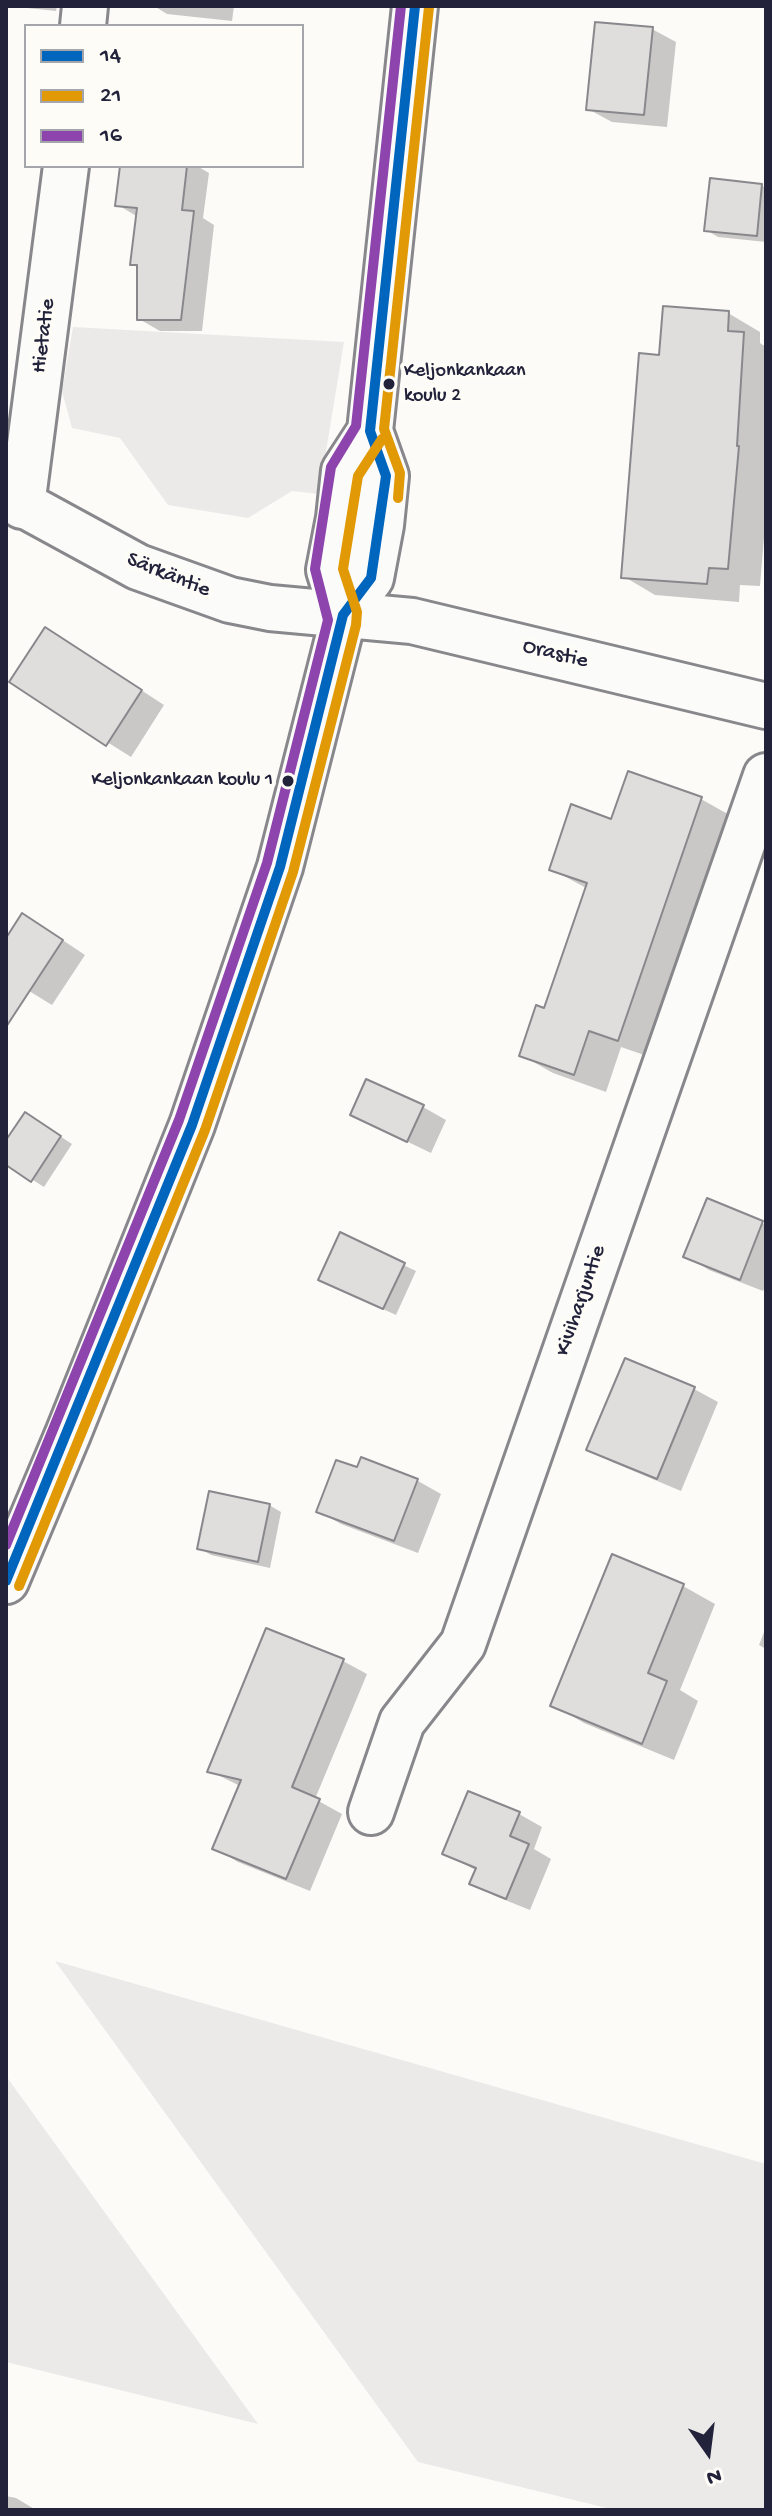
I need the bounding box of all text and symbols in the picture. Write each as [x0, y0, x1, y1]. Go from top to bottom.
legend [24, 24, 304, 168]
text: 14 [100, 42, 121, 71]
text: 21 [100, 82, 121, 111]
text: 16 [100, 122, 122, 151]
street label: Hietatie [27, 297, 63, 375]
place label: Keljonkankaan koulu 2 [404, 360, 526, 407]
marker: Keljonkankaan koulu 2 [381, 376, 397, 392]
street label: Särkäntie [122, 547, 214, 605]
street label: Orastie [520, 634, 590, 676]
place label: Keljonkankaan koulu 1 [91, 769, 273, 793]
marker: Keljonkankaan koulu 1 [280, 773, 296, 789]
street label: Kiviharjuntie [551, 1242, 613, 1360]
north arrow [668, 2412, 748, 2492]
text: N [704, 2461, 724, 2490]

